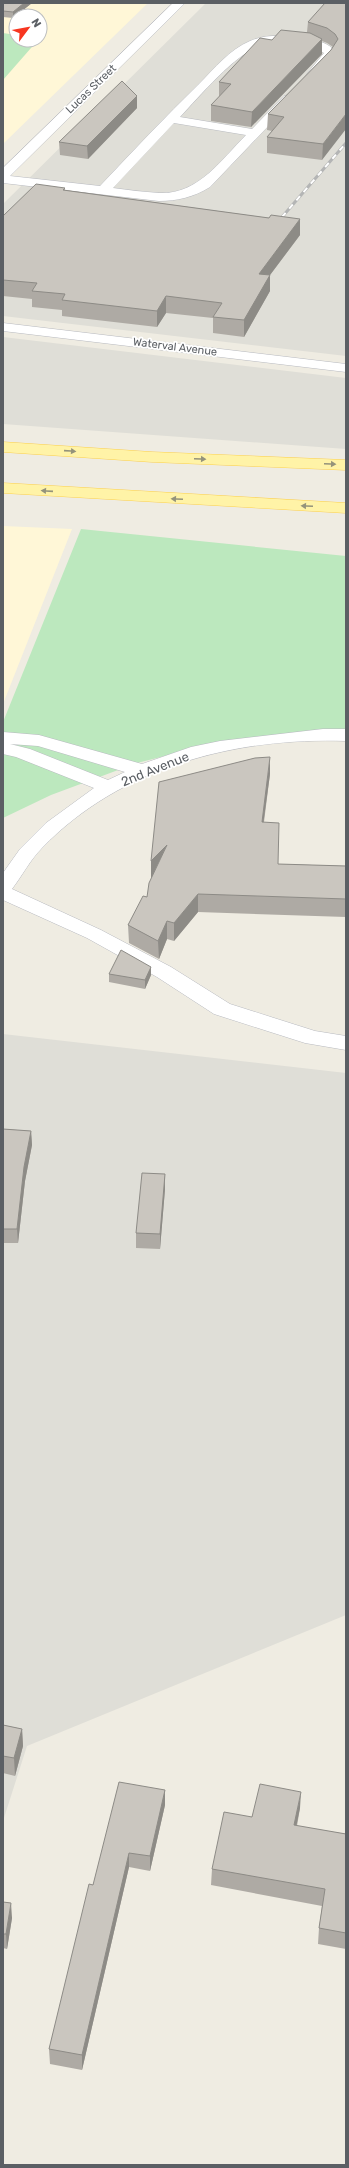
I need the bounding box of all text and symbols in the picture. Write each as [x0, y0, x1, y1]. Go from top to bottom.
north arrow [8, 8, 48, 48]
text: N [28, 16, 44, 30]
street label: Lucas Street [63, 61, 119, 116]
street label: Waterval Avenue [132, 335, 218, 359]
one-way arrow [64, 448, 76, 455]
one-way arrow [194, 455, 206, 462]
one-way arrow [324, 461, 337, 467]
one-way arrow [41, 488, 54, 494]
one-way arrow [170, 496, 183, 502]
one-way arrow [300, 503, 313, 509]
street label: 2nd Avenue [119, 749, 191, 789]

